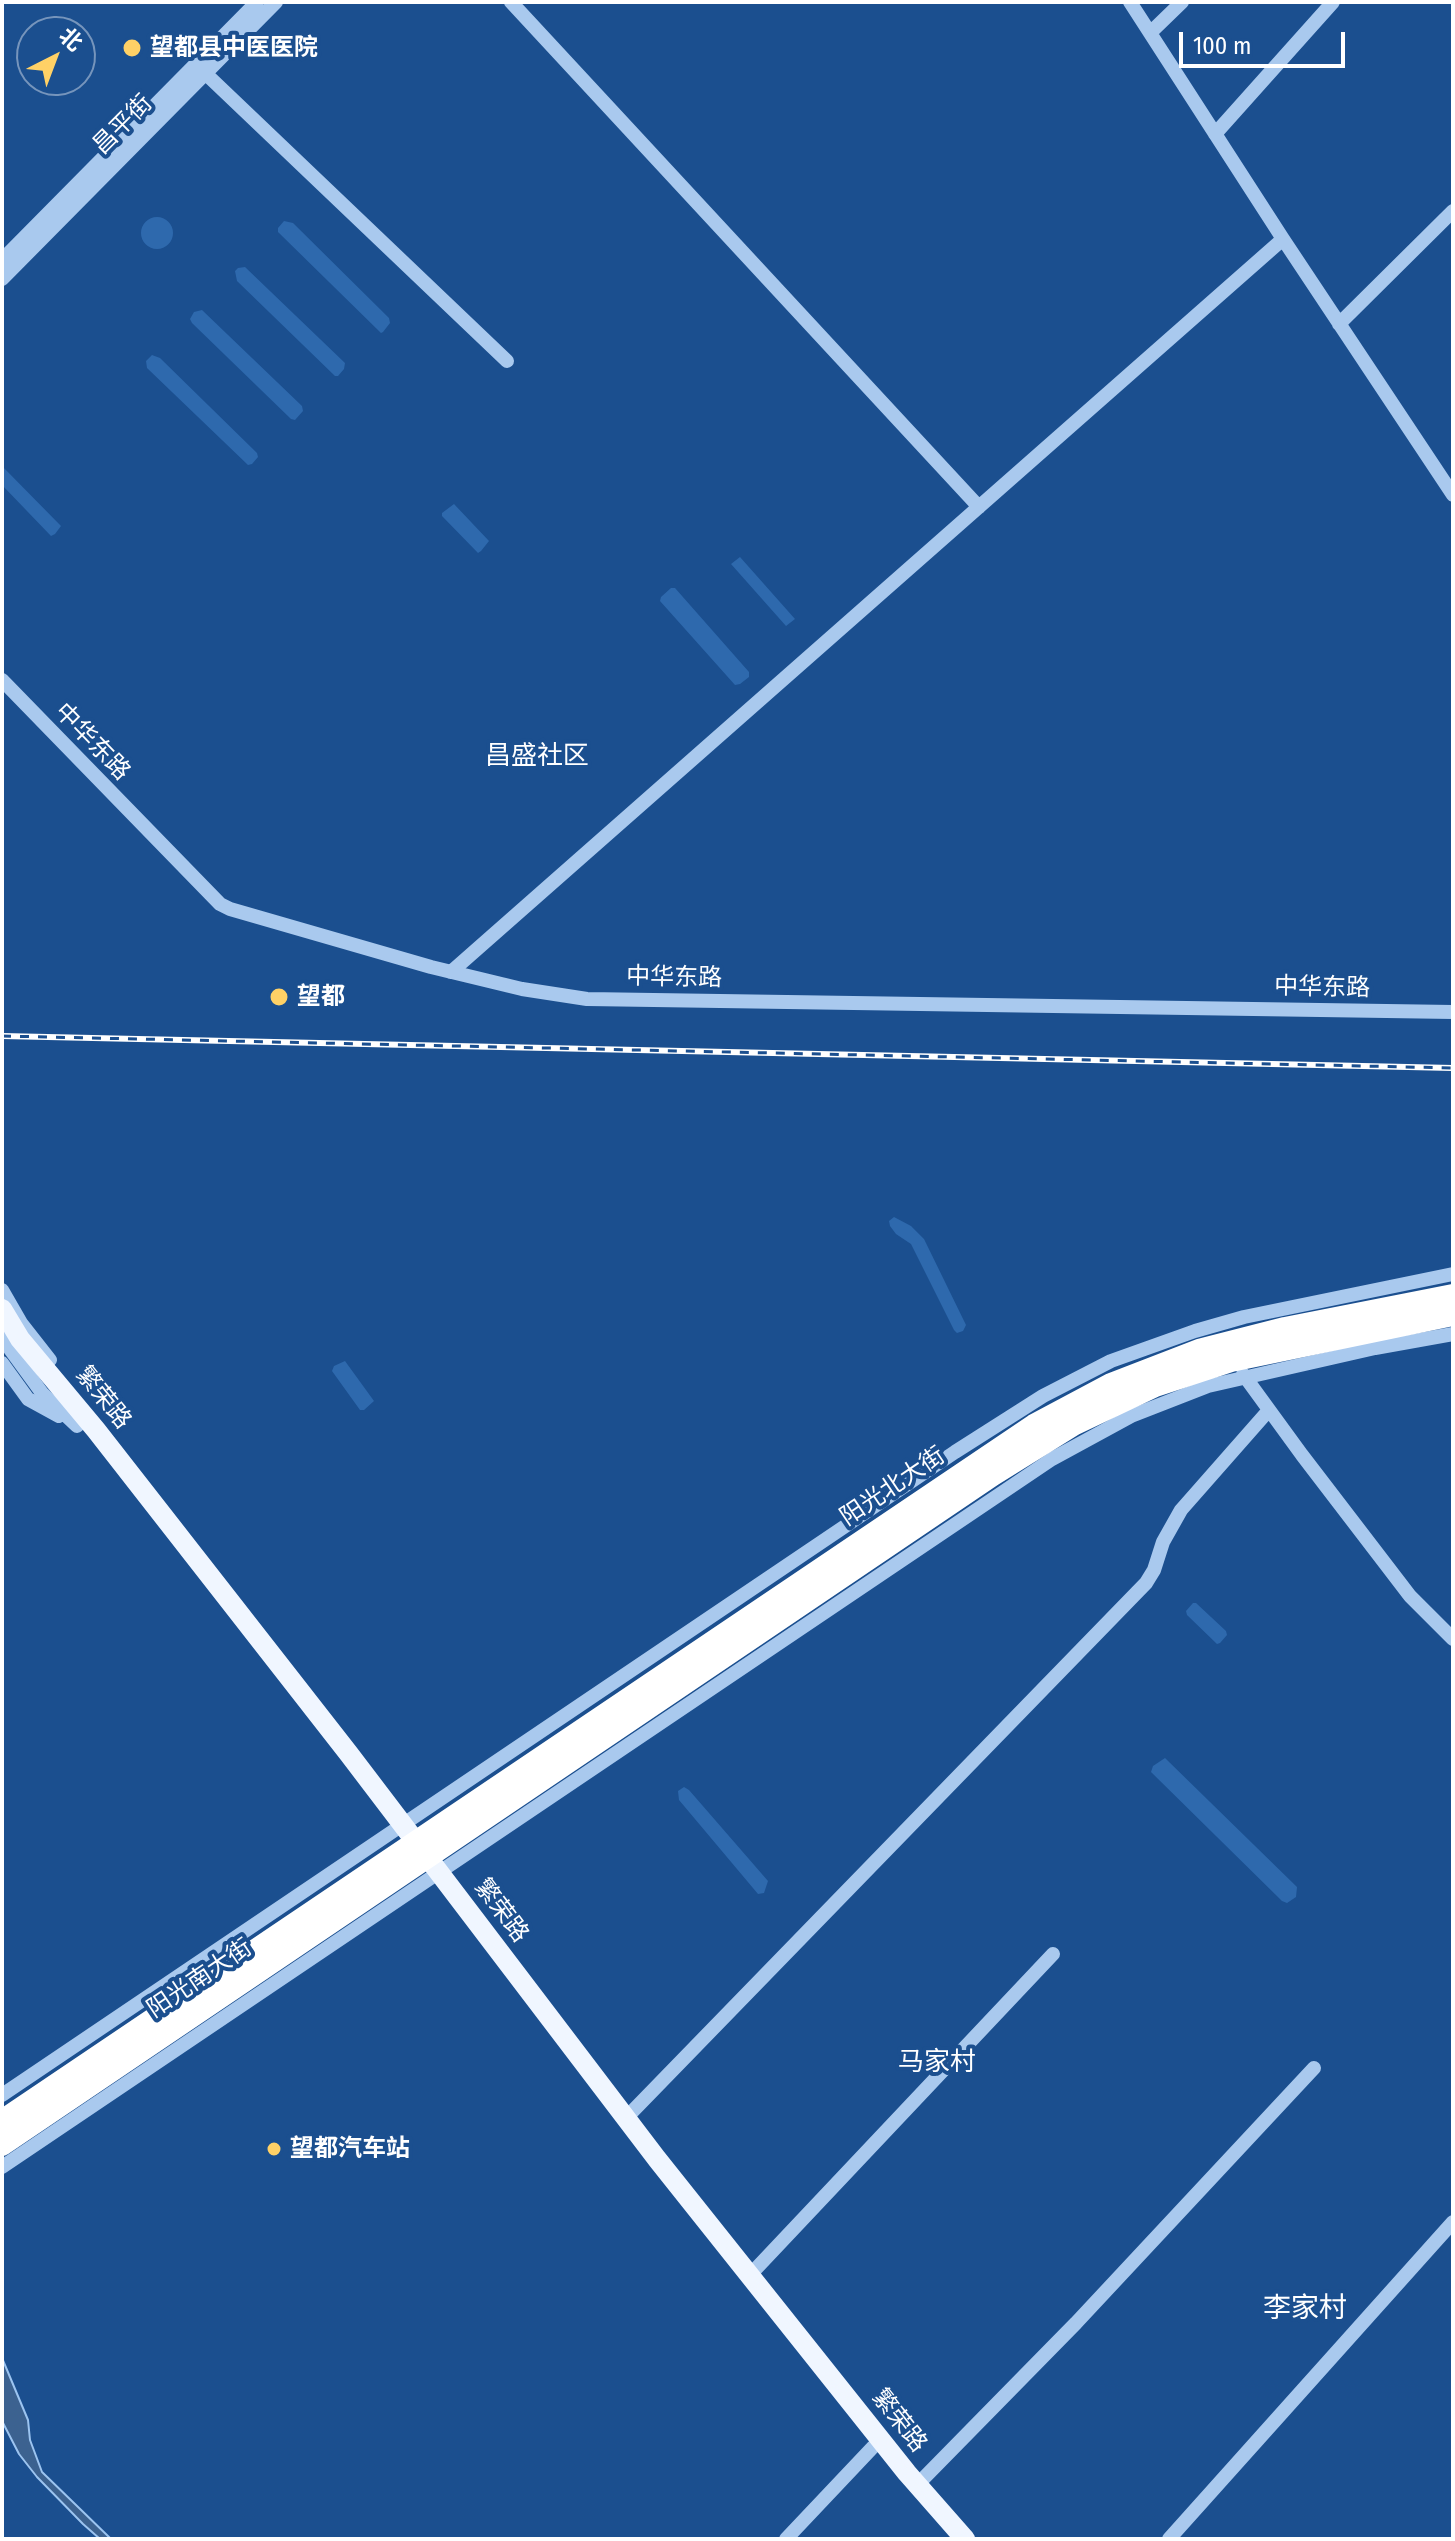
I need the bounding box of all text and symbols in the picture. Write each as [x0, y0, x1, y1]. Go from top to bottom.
north arrow [16, 16, 96, 96]
scale bar [1183, 16, 1349, 66]
text: 北 [54, 22, 88, 57]
text: 100 m [1193, 32, 1251, 60]
place label: 望都县中医医院 [150, 34, 318, 62]
marker: 望都县中医医院 [121, 37, 143, 59]
street label: 昌平街 [87, 89, 159, 161]
street label: 中华东路 [48, 697, 136, 787]
district label: 昌盛社区 [485, 741, 589, 773]
street label: 中华东路 [626, 963, 722, 993]
street label: 中华东路 [1274, 973, 1370, 1003]
place label: 望都 [297, 983, 345, 1011]
marker: 望都 [268, 986, 290, 1008]
street label: 繁荣路 [69, 1361, 137, 1435]
street label: 阳光北大街 [835, 1442, 951, 1532]
street label: 繁荣路 [468, 1874, 534, 1948]
street label: 阳光南大街 [142, 1934, 258, 2024]
district label: 马家村 [898, 2047, 976, 2079]
place label: 望都汽车站 [290, 2135, 410, 2163]
marker: 望都汽车站 [265, 2140, 283, 2158]
district label: 李家村 [1263, 2292, 1347, 2326]
street label: 繁荣路 [865, 2384, 933, 2458]

